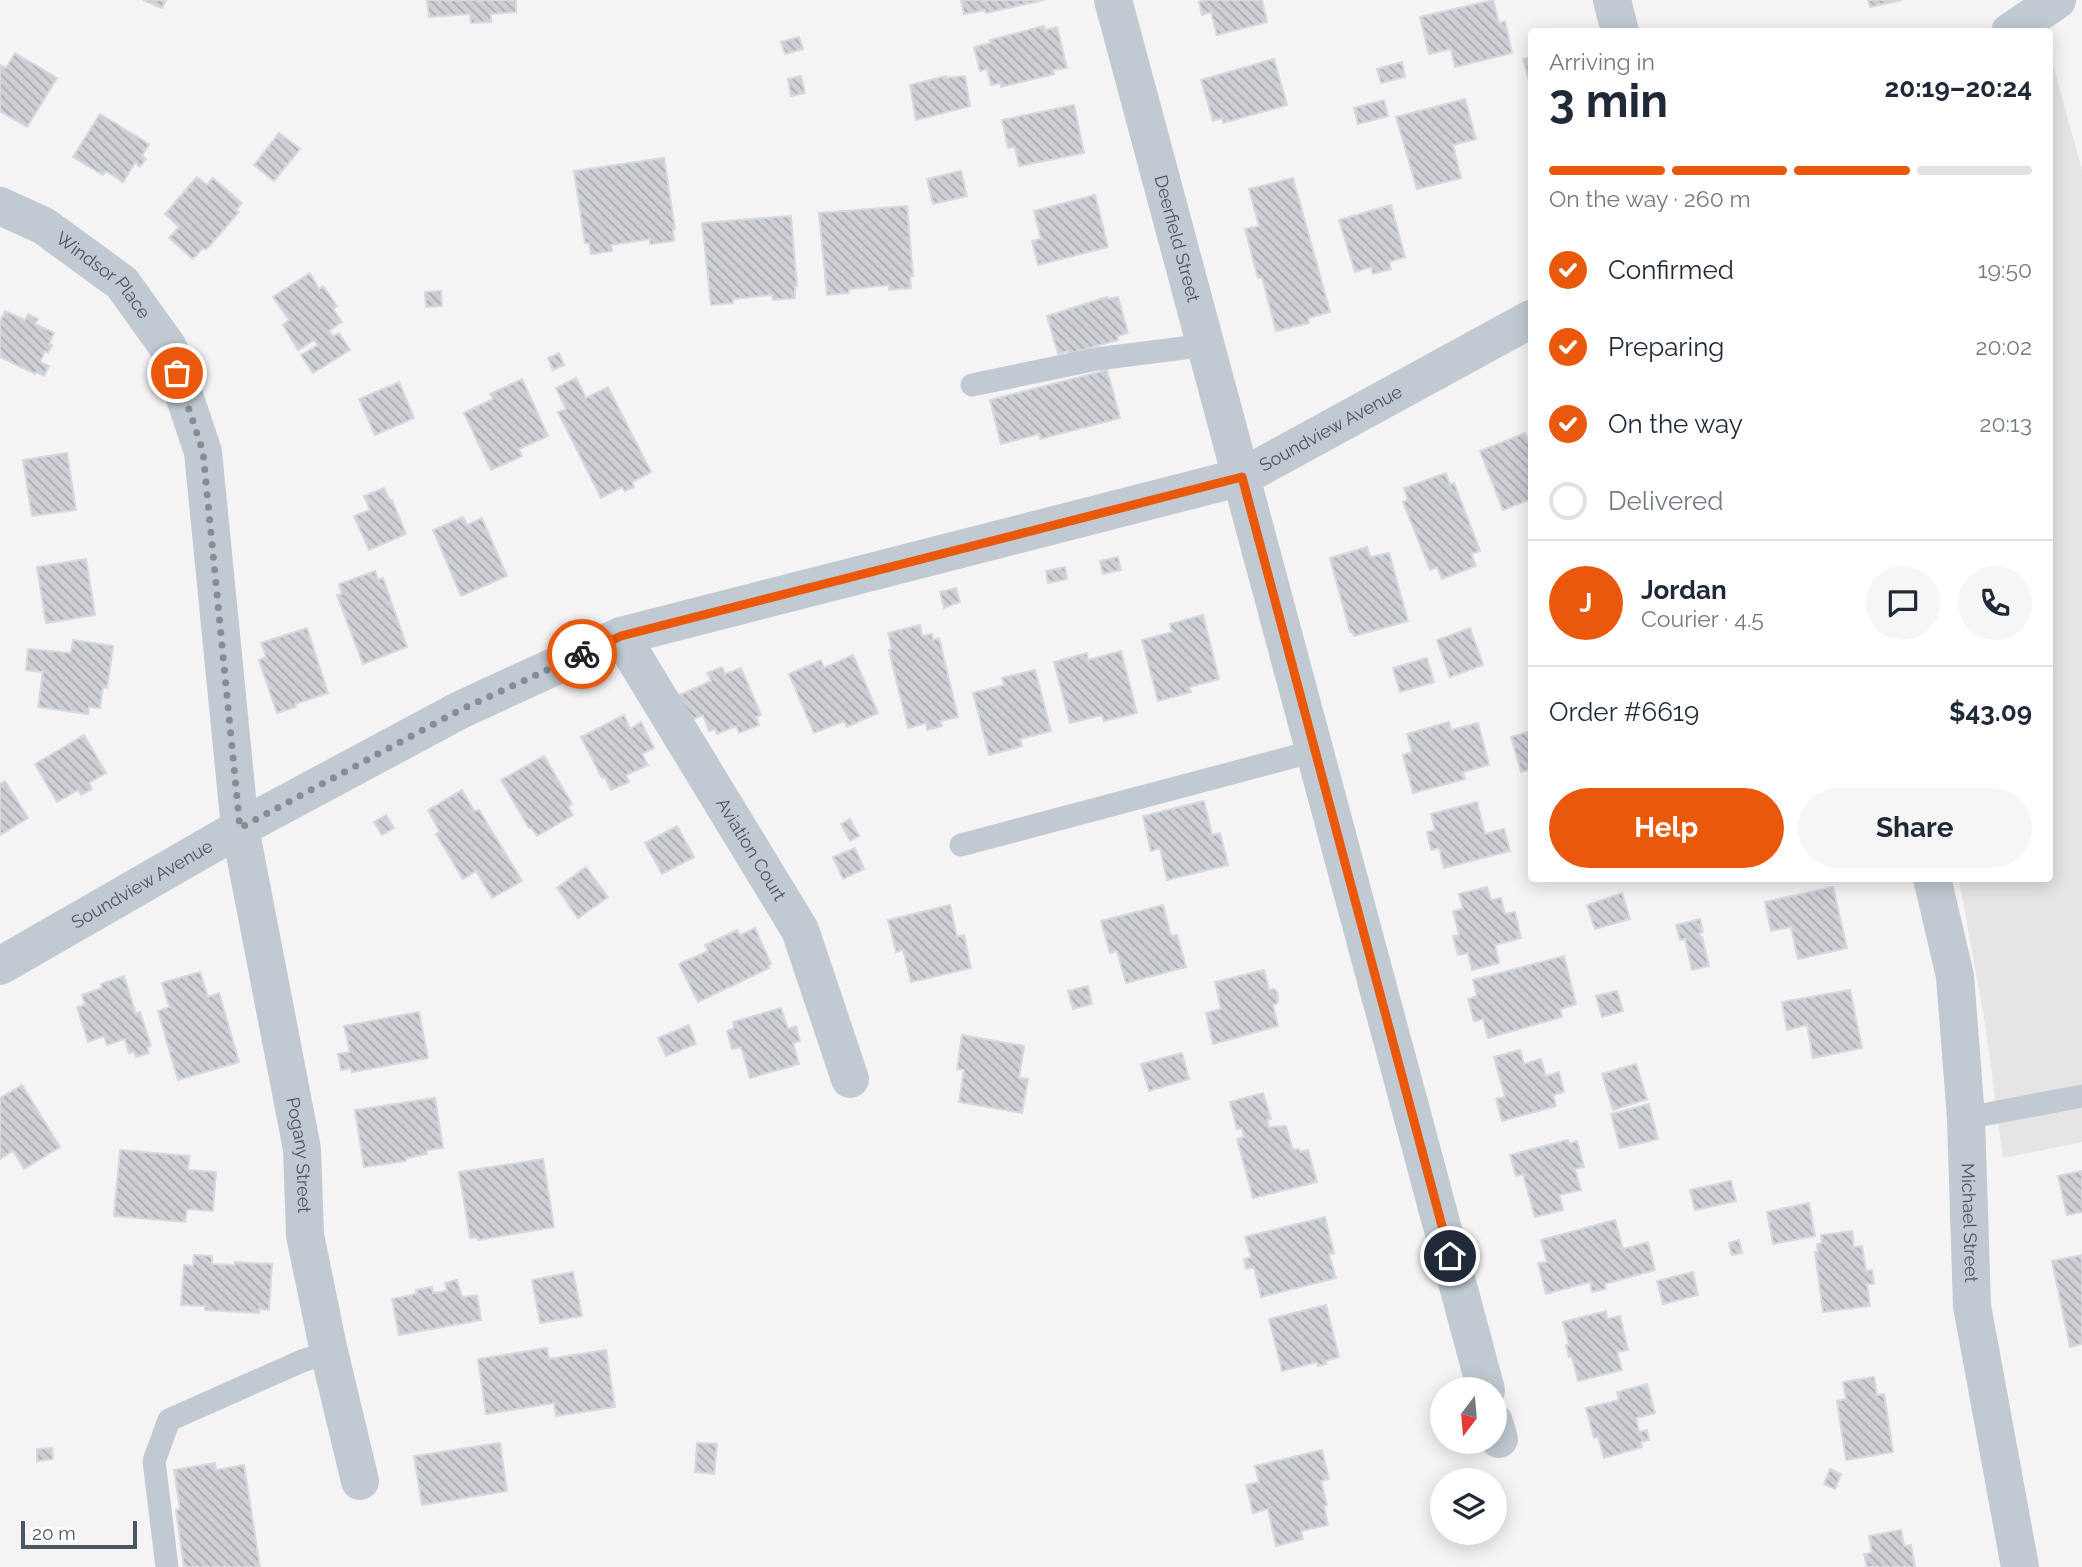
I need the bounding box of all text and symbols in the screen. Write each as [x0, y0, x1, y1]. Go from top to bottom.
text: Arriving in [1549, 48, 1655, 75]
text: 20:19–20:24 [1885, 73, 2032, 103]
text: 3 min [1549, 74, 1668, 128]
street label: Deerfield Street [1150, 173, 1205, 304]
text: On the way · 260 m [1549, 185, 1751, 212]
street label: Windsor Place [52, 227, 155, 323]
icon: check [1549, 251, 1587, 289]
text: Confirmed [1608, 255, 1734, 285]
text: 19:50 [1978, 256, 2032, 283]
icon: check [1549, 328, 1587, 366]
text: Preparing [1608, 332, 1724, 362]
text: 20:02 [1976, 333, 2032, 360]
pin [147, 343, 207, 403]
icon: bag [158, 354, 196, 392]
street label: Soundview Avenue [1256, 380, 1406, 475]
icon: check [1549, 405, 1587, 443]
text: On the way [1608, 409, 1743, 439]
text: 20:13 [1979, 410, 2032, 437]
text: Delivered [1608, 486, 1723, 516]
button: chat [1866, 566, 1940, 640]
button: phone [1958, 566, 2032, 640]
text: Jordan [1641, 575, 1727, 605]
text: J [1580, 588, 1592, 618]
text: Courier · 4.5 [1641, 605, 1764, 632]
courier [547, 619, 617, 689]
icon: bike [563, 635, 601, 673]
text: Order #6619 [1549, 697, 1699, 727]
text: $43.09 [1949, 697, 2032, 727]
button: Help [1549, 788, 1784, 868]
button: Share [1798, 788, 2032, 868]
street label: Aviation Court [712, 794, 791, 905]
street label: Soundview Avenue [68, 835, 217, 933]
street label: Pogany Street [282, 1095, 315, 1214]
street label: Michael Street [1957, 1163, 1982, 1283]
pin [1420, 1226, 1480, 1286]
icon: home [1431, 1237, 1469, 1275]
north arrow [1430, 1377, 1507, 1454]
map controls [1430, 1377, 1507, 1545]
button: layers [1430, 1468, 1507, 1545]
scale bar [21, 1518, 136, 1550]
text: 20 m [32, 1522, 76, 1544]

